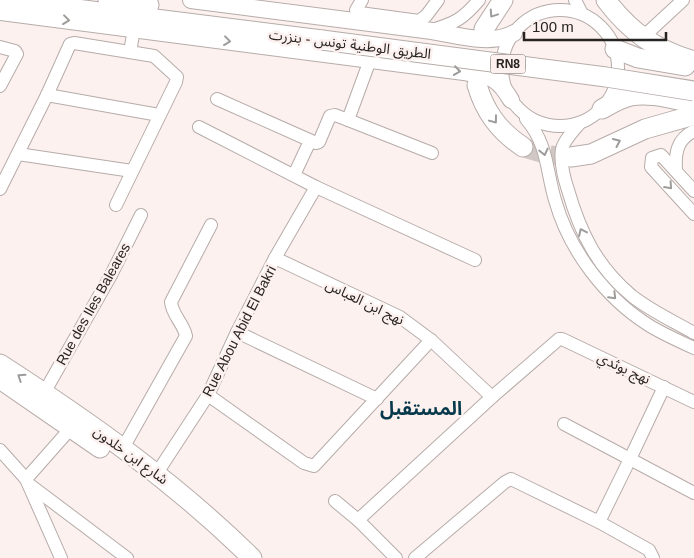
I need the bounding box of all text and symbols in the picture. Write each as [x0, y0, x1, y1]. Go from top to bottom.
one-way arrow [490, 9, 499, 18]
scale bar [524, 10, 666, 42]
one-way arrow [61, 15, 70, 25]
text: 100 m [532, 18, 574, 35]
street label: الطريق الوطنية تونس - بنزرت [268, 26, 432, 64]
one-way arrow [223, 35, 231, 46]
road number: RN8 [490, 54, 526, 74]
one-way arrow [454, 65, 462, 76]
one-way arrow [488, 115, 497, 124]
one-way arrow [612, 137, 621, 148]
one-way arrow [538, 148, 549, 157]
one-way arrow [663, 180, 672, 189]
one-way arrow [578, 228, 589, 237]
street label: Rue des Iles Baleares [53, 240, 133, 368]
street label: Rue Abou Abid El Bakri [199, 263, 279, 399]
street label: نهج ابن العباس [322, 276, 407, 331]
one-way arrow [607, 290, 616, 299]
street label: نهج بوثدي [594, 349, 653, 390]
one-way arrow [17, 374, 26, 384]
district label: المستقبل [380, 398, 462, 420]
street label: شارع ابن خلدون [89, 423, 171, 490]

